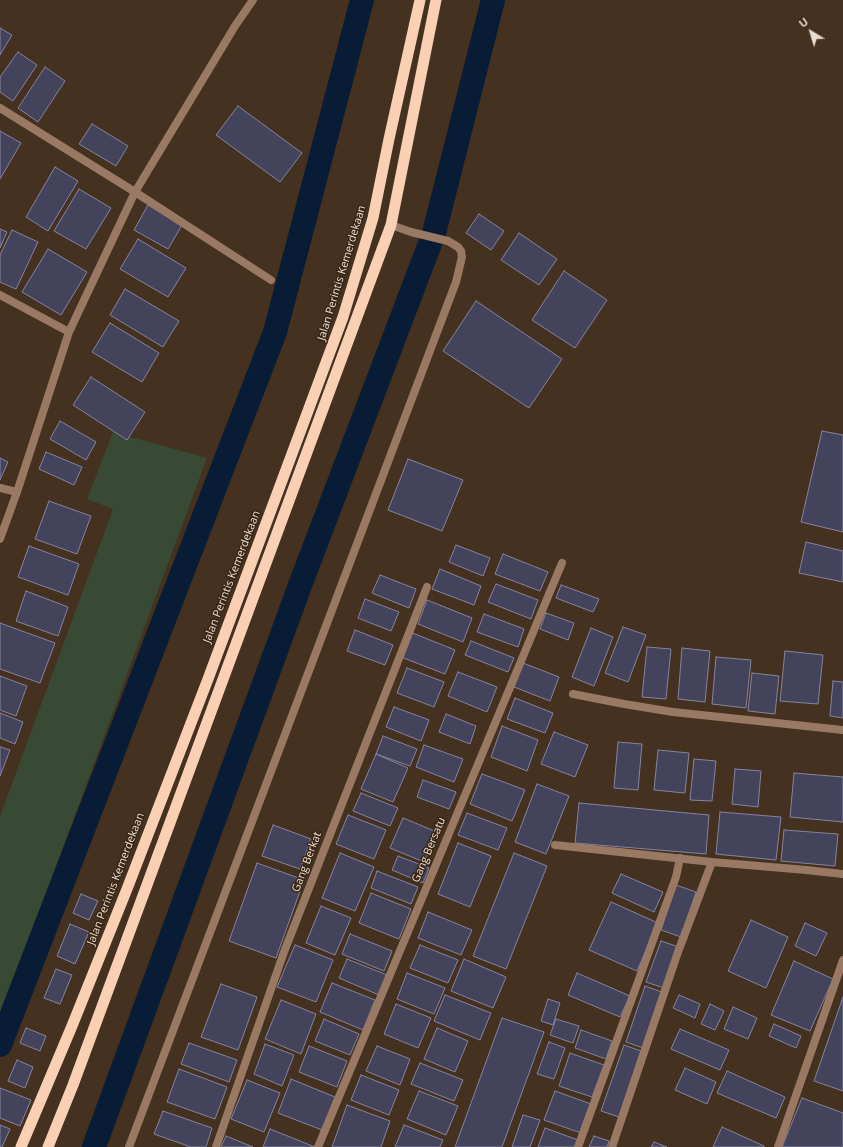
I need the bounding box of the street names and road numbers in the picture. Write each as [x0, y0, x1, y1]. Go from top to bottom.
street label: Jalan Perintis Kemerdekaan [315, 204, 369, 342]
street label: Jalan Perintis Kemerdekaan [201, 509, 263, 645]
street label: Jalan Perintis Kemerdekaan [85, 811, 147, 947]
street label: Gang Bersatu [409, 815, 449, 885]
street label: Gang Berkat [290, 830, 324, 894]

